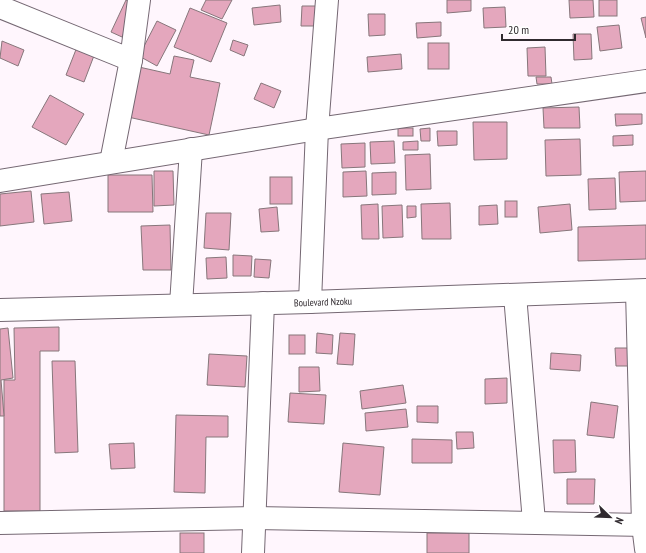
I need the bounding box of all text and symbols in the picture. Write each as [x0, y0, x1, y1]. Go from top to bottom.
scale bar [502, 16, 575, 42]
text: 20 m [508, 22, 529, 37]
street label: Boulevard Nzoku [294, 294, 352, 310]
north arrow [590, 497, 630, 537]
text: N [612, 515, 627, 526]

